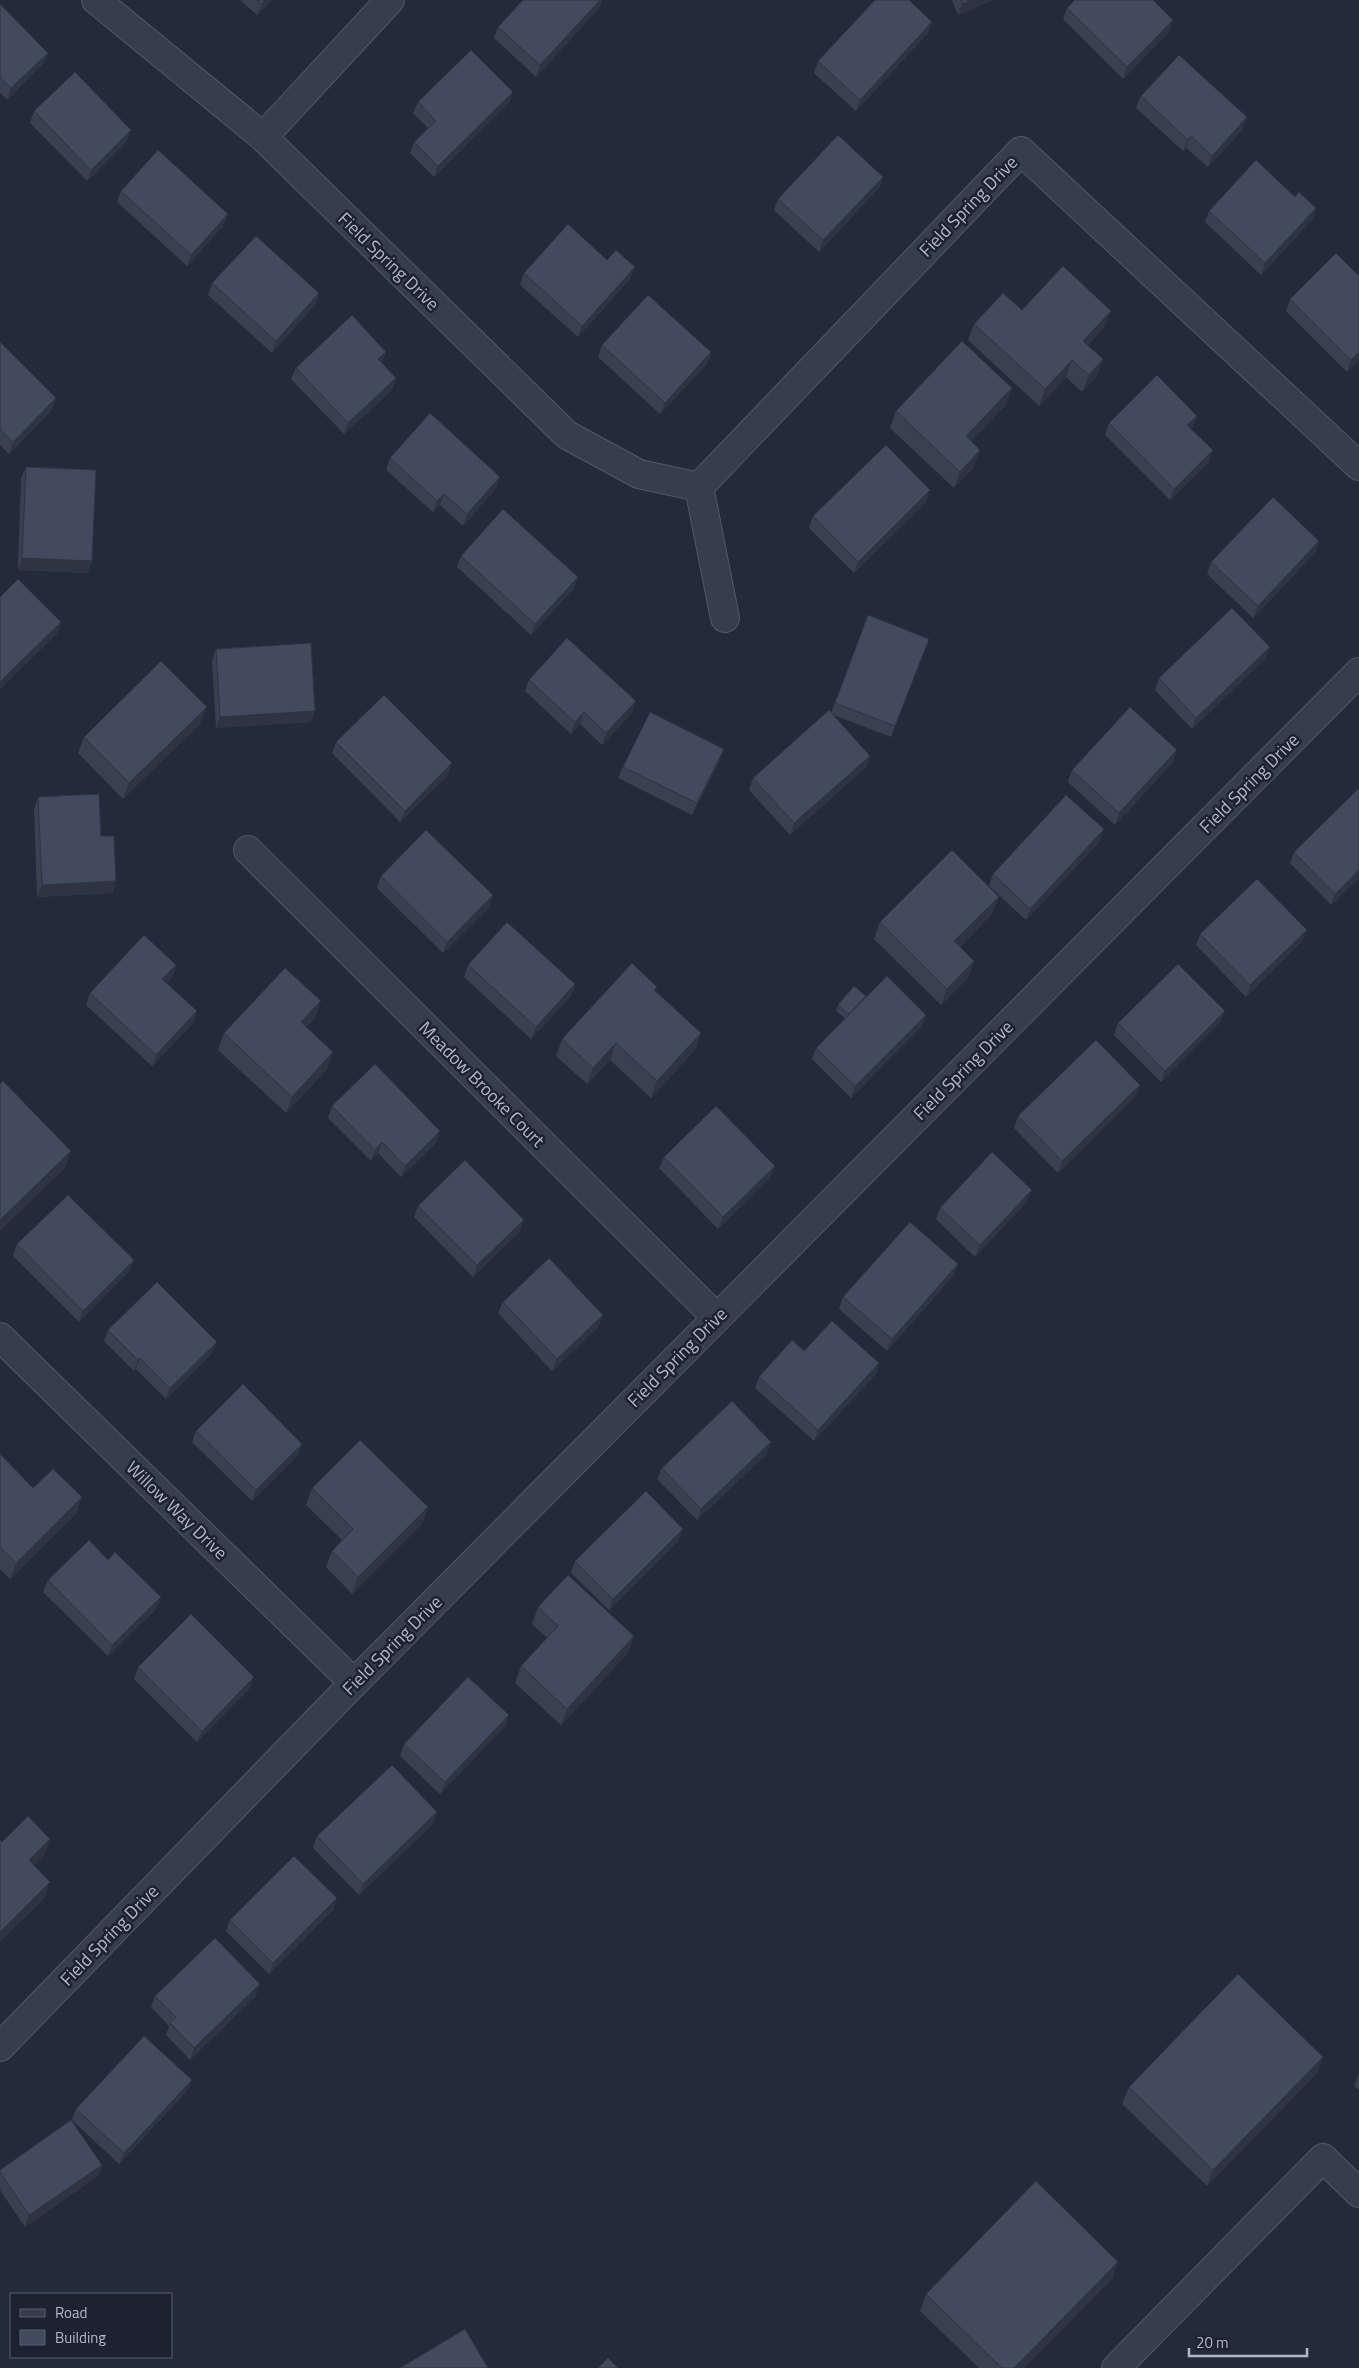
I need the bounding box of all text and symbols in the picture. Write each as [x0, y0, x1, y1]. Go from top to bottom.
street label: Field Spring Drive [913, 149, 1023, 263]
street label: Field Spring Drive [332, 206, 446, 316]
street label: Field Spring Drive [1193, 727, 1305, 839]
street label: Field Spring Drive [907, 1014, 1019, 1126]
street label: Meadow Brooke Court [413, 1015, 552, 1154]
street label: Field Spring Drive [621, 1301, 733, 1413]
street label: Willow Way Drive [120, 1454, 234, 1566]
street label: Field Spring Drive [336, 1589, 448, 1701]
street label: Field Spring Drive [54, 1878, 164, 1992]
legend [10, 2293, 172, 2358]
text: Road [55, 2301, 87, 2324]
text: Building [55, 2326, 106, 2349]
scale bar [1189, 2326, 1306, 2358]
text: 20 m [1196, 2331, 1229, 2354]

